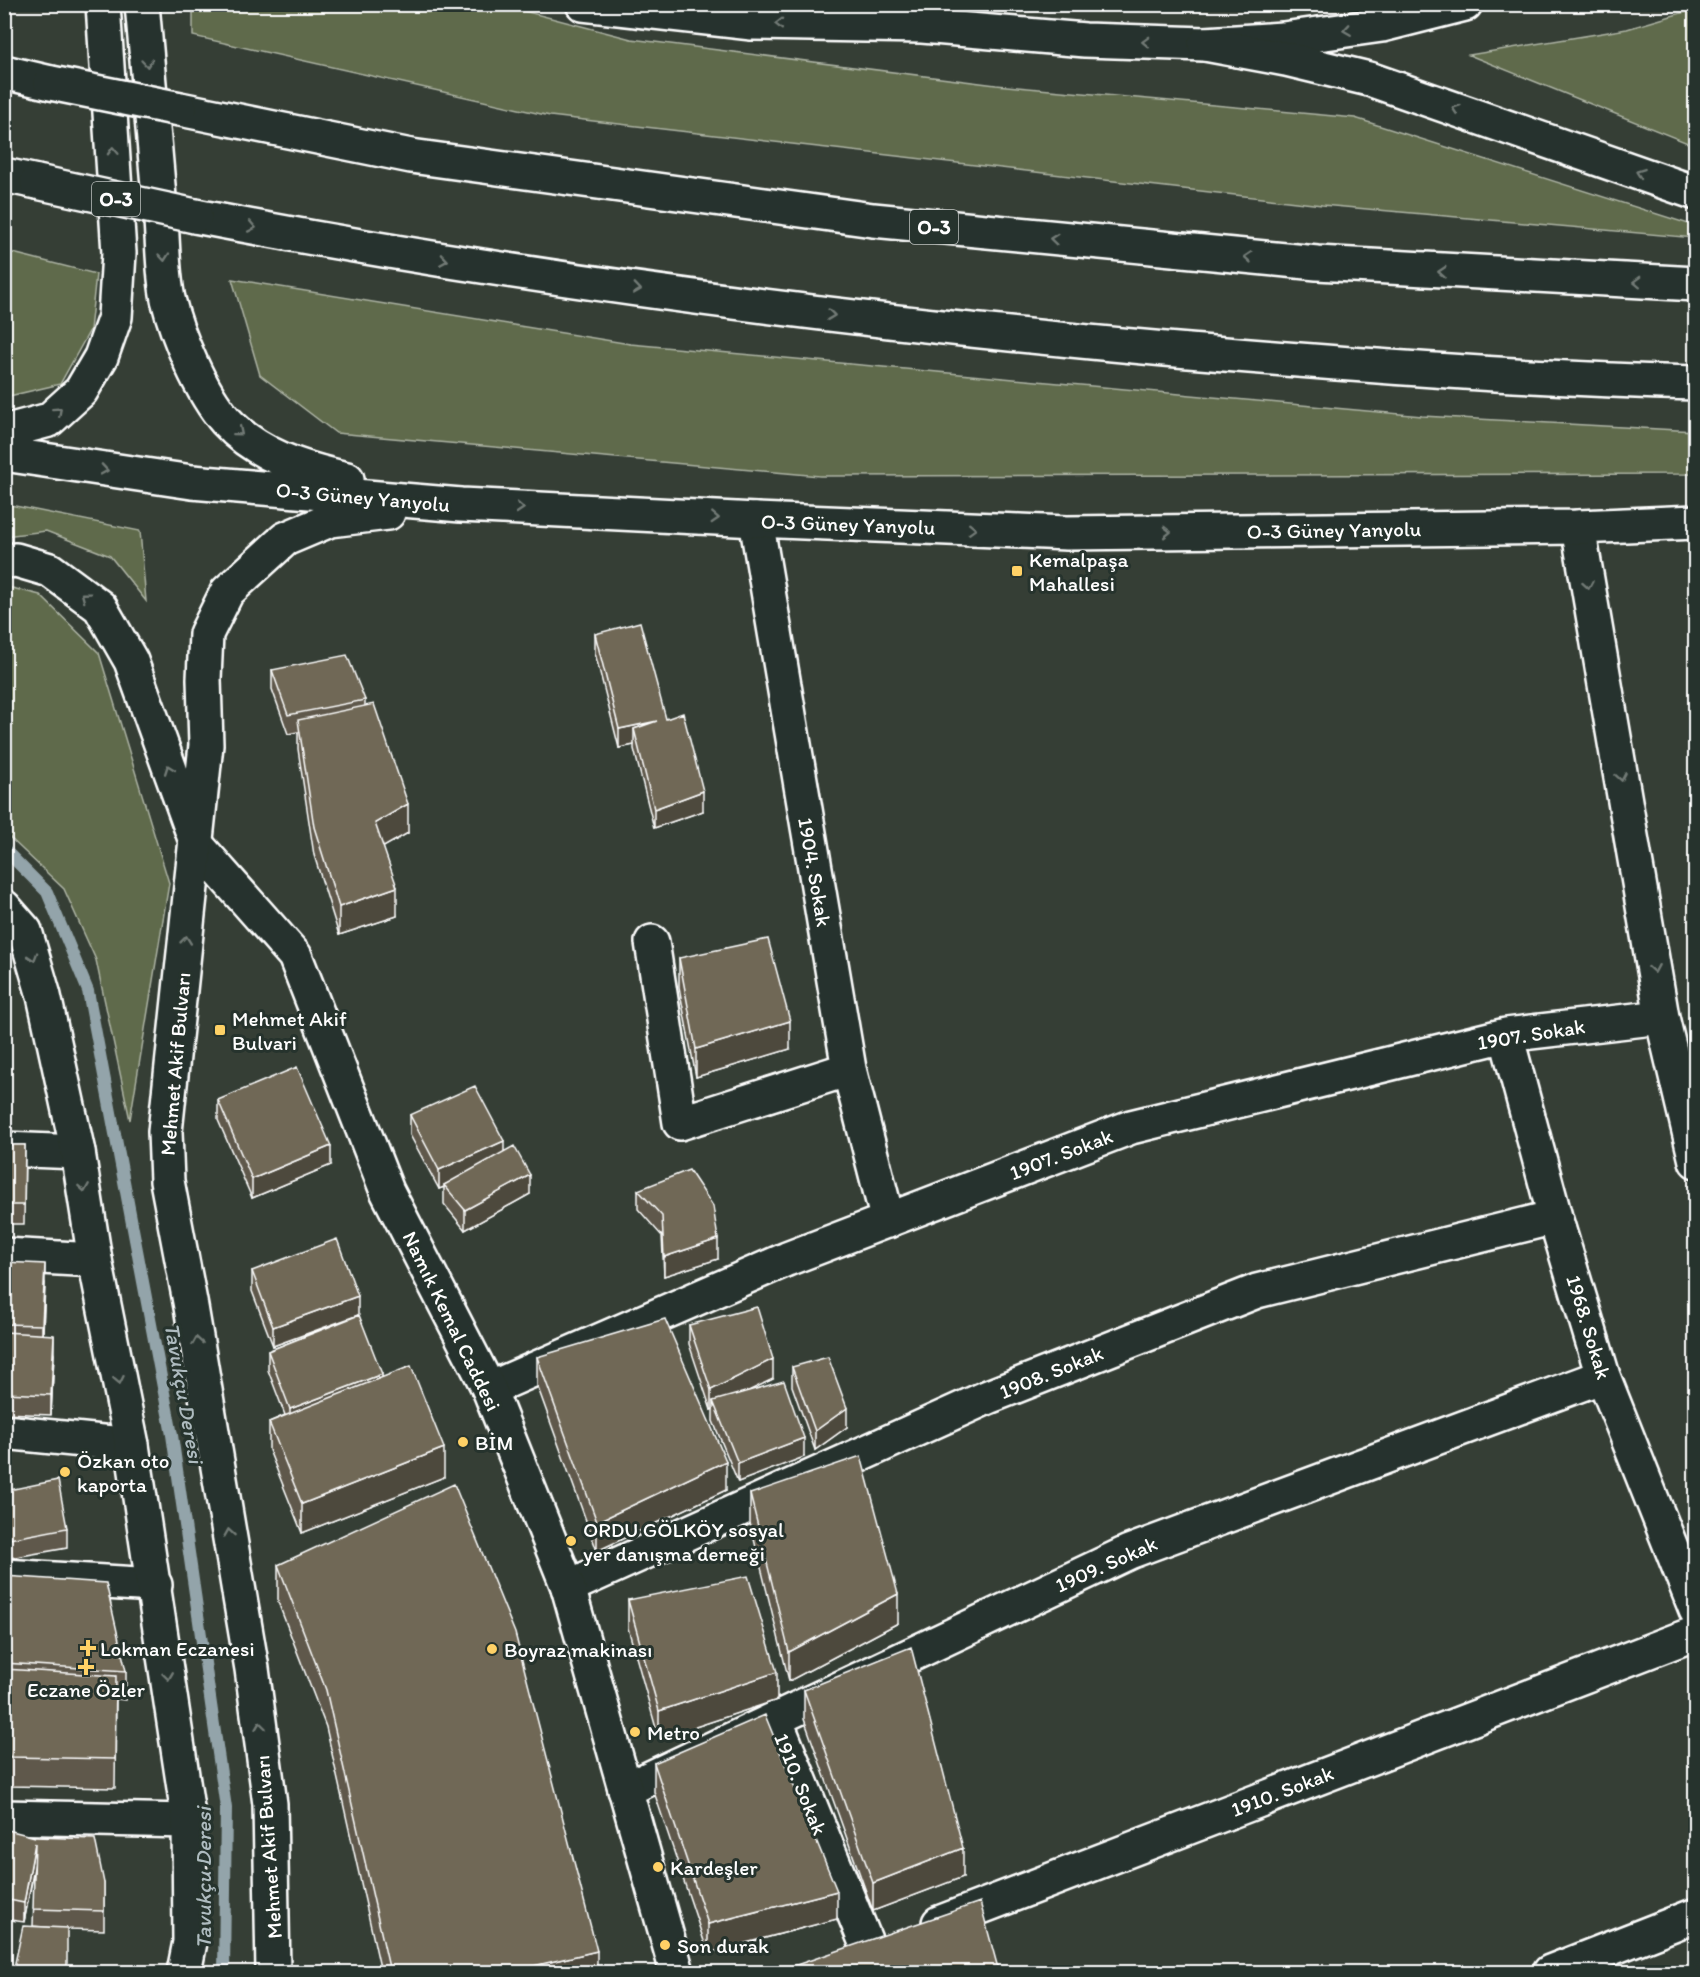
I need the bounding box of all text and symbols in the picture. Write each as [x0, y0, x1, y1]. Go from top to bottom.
one-way arrow [775, 18, 784, 30]
one-way arrow [1342, 23, 1351, 35]
one-way arrow [1142, 36, 1151, 49]
one-way arrow [140, 58, 153, 67]
one-way arrow [1451, 103, 1462, 116]
one-way arrow [106, 146, 119, 155]
one-way arrow [1636, 168, 1646, 181]
road number: O-3 [92, 182, 140, 216]
road number: O-3 [910, 210, 958, 244]
one-way arrow [247, 220, 257, 233]
one-way arrow [1049, 233, 1058, 246]
one-way arrow [1243, 251, 1252, 264]
one-way arrow [158, 253, 171, 262]
one-way arrow [439, 253, 449, 266]
one-way arrow [1438, 265, 1447, 278]
one-way arrow [1633, 276, 1642, 289]
one-way arrow [633, 283, 642, 295]
one-way arrow [826, 308, 835, 321]
one-way arrow [51, 407, 62, 418]
one-way arrow [232, 425, 243, 436]
one-way arrow [99, 463, 108, 475]
street label: O-3 Güney Yanyolu [275, 477, 451, 517]
one-way arrow [515, 502, 524, 515]
street label: O-3 Güney Yanyolu [760, 508, 936, 540]
one-way arrow [710, 512, 719, 525]
street label: O-3 Güney Yanyolu [1246, 516, 1422, 544]
one-way arrow [968, 523, 977, 535]
one-way arrow [1163, 526, 1172, 538]
place label: Kemalpaşa Mahallesi [1029, 547, 1129, 596]
marker: Kemalpaşa Mahallesi [1010, 564, 1024, 578]
one-way arrow [1581, 580, 1594, 590]
one-way arrow [81, 593, 92, 604]
one-way arrow [164, 764, 177, 775]
one-way arrow [1614, 772, 1627, 782]
street label: 1904. Sokak [793, 815, 837, 929]
one-way arrow [179, 935, 192, 945]
one-way arrow [26, 951, 38, 962]
one-way arrow [1647, 964, 1660, 974]
street label: Mehmet Akif Bulvarı [155, 971, 195, 1157]
place label: Mehmet Akif Bulvari [232, 1006, 347, 1055]
street label: 1907. Sokak [1475, 1013, 1587, 1055]
marker: Mehmet Akif Bulvari [213, 1023, 227, 1037]
street label: 1907. Sokak [1006, 1123, 1116, 1185]
one-way arrow [77, 1184, 89, 1193]
street label: Namık Kemal Caddesi [398, 1227, 506, 1415]
street label: 1968. Sokak [1561, 1272, 1617, 1382]
water label: Tavukçu Deresi [158, 1321, 210, 1468]
one-way arrow [191, 1336, 204, 1346]
street label: 1908. Sokak [996, 1340, 1107, 1404]
one-way arrow [112, 1375, 125, 1385]
place label: BİM [475, 1430, 513, 1455]
marker: BİM [456, 1435, 470, 1449]
place label: Özkan oto kaporta [77, 1448, 169, 1497]
marker: Özkan oto kaporta [58, 1465, 72, 1479]
place label: ORDU GÖLKÖY sosyal yer danışma derneği [583, 1517, 784, 1566]
one-way arrow [223, 1529, 236, 1539]
street label: 1909. Sokak [1051, 1530, 1161, 1598]
marker: ORDU GÖLKÖY sosyal yer danışma derneği [564, 1534, 578, 1548]
place label: Lokman Eczanesi [100, 1636, 255, 1661]
place label: Boyraz makinası [504, 1637, 653, 1662]
marker: Lokman Eczanesi [81, 1641, 95, 1655]
marker: Boyraz makinası [485, 1642, 499, 1656]
marker: Eczane Özler [79, 1660, 93, 1674]
one-way arrow [162, 1671, 174, 1681]
place label: Eczane Özler [27, 1677, 146, 1702]
place label: Metro [647, 1720, 700, 1745]
one-way arrow [254, 1721, 266, 1731]
marker: Metro [628, 1725, 642, 1739]
street label: 1910. Sokak [769, 1729, 833, 1839]
street label: Mehmet Akif Bulvarı [249, 1754, 287, 1940]
street label: 1910. Sokak [1227, 1760, 1337, 1822]
water label: Tavukçu Deresi [190, 1805, 217, 1949]
place label: Kardeşler [670, 1855, 758, 1880]
marker: Kardeşler [651, 1860, 665, 1874]
place label: Son durak [677, 1933, 769, 1958]
marker: Son durak [658, 1938, 672, 1952]

